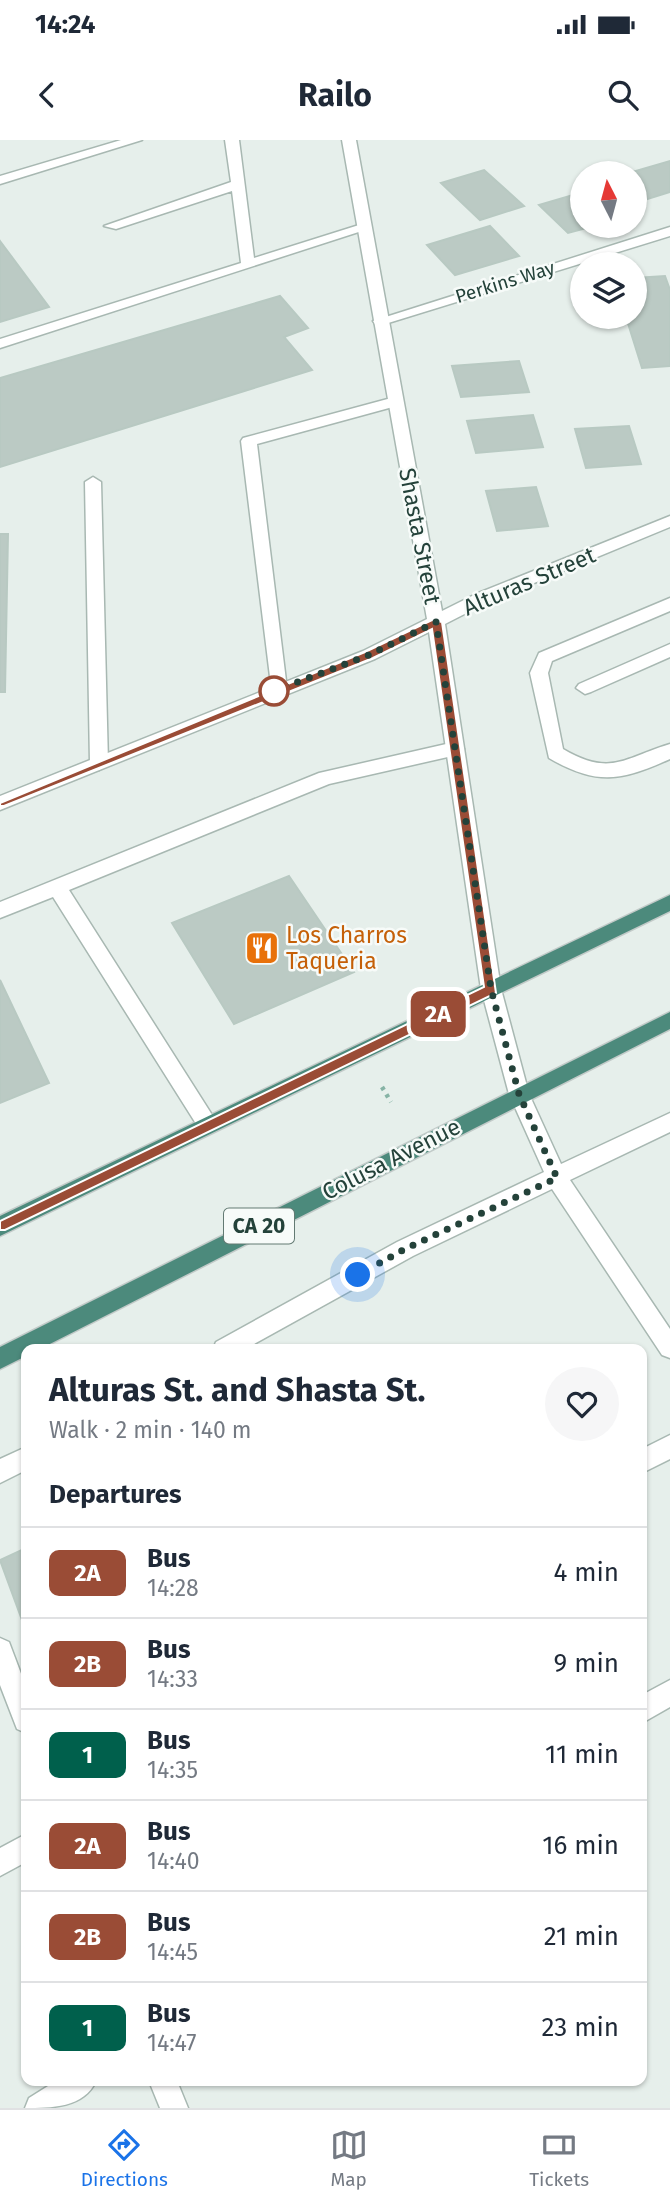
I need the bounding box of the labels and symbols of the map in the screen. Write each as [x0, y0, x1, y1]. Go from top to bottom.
north arrow [570, 161, 648, 238]
street label: Perkins Way [452, 256, 558, 308]
street label: Shasta Street [393, 466, 447, 607]
street label: Alturas Street [459, 540, 600, 621]
unlabelled marker [259, 676, 289, 706]
place label: Los Charros Taqueria [286, 921, 407, 975]
restaurant icon: Los Charros Taqueria [243, 929, 281, 967]
line badge: 2A [406, 991, 470, 1037]
street label: Colusa Avenue [317, 1112, 465, 1206]
road number: CA 20 [224, 1208, 294, 1244]
your location [340, 1257, 375, 1292]

